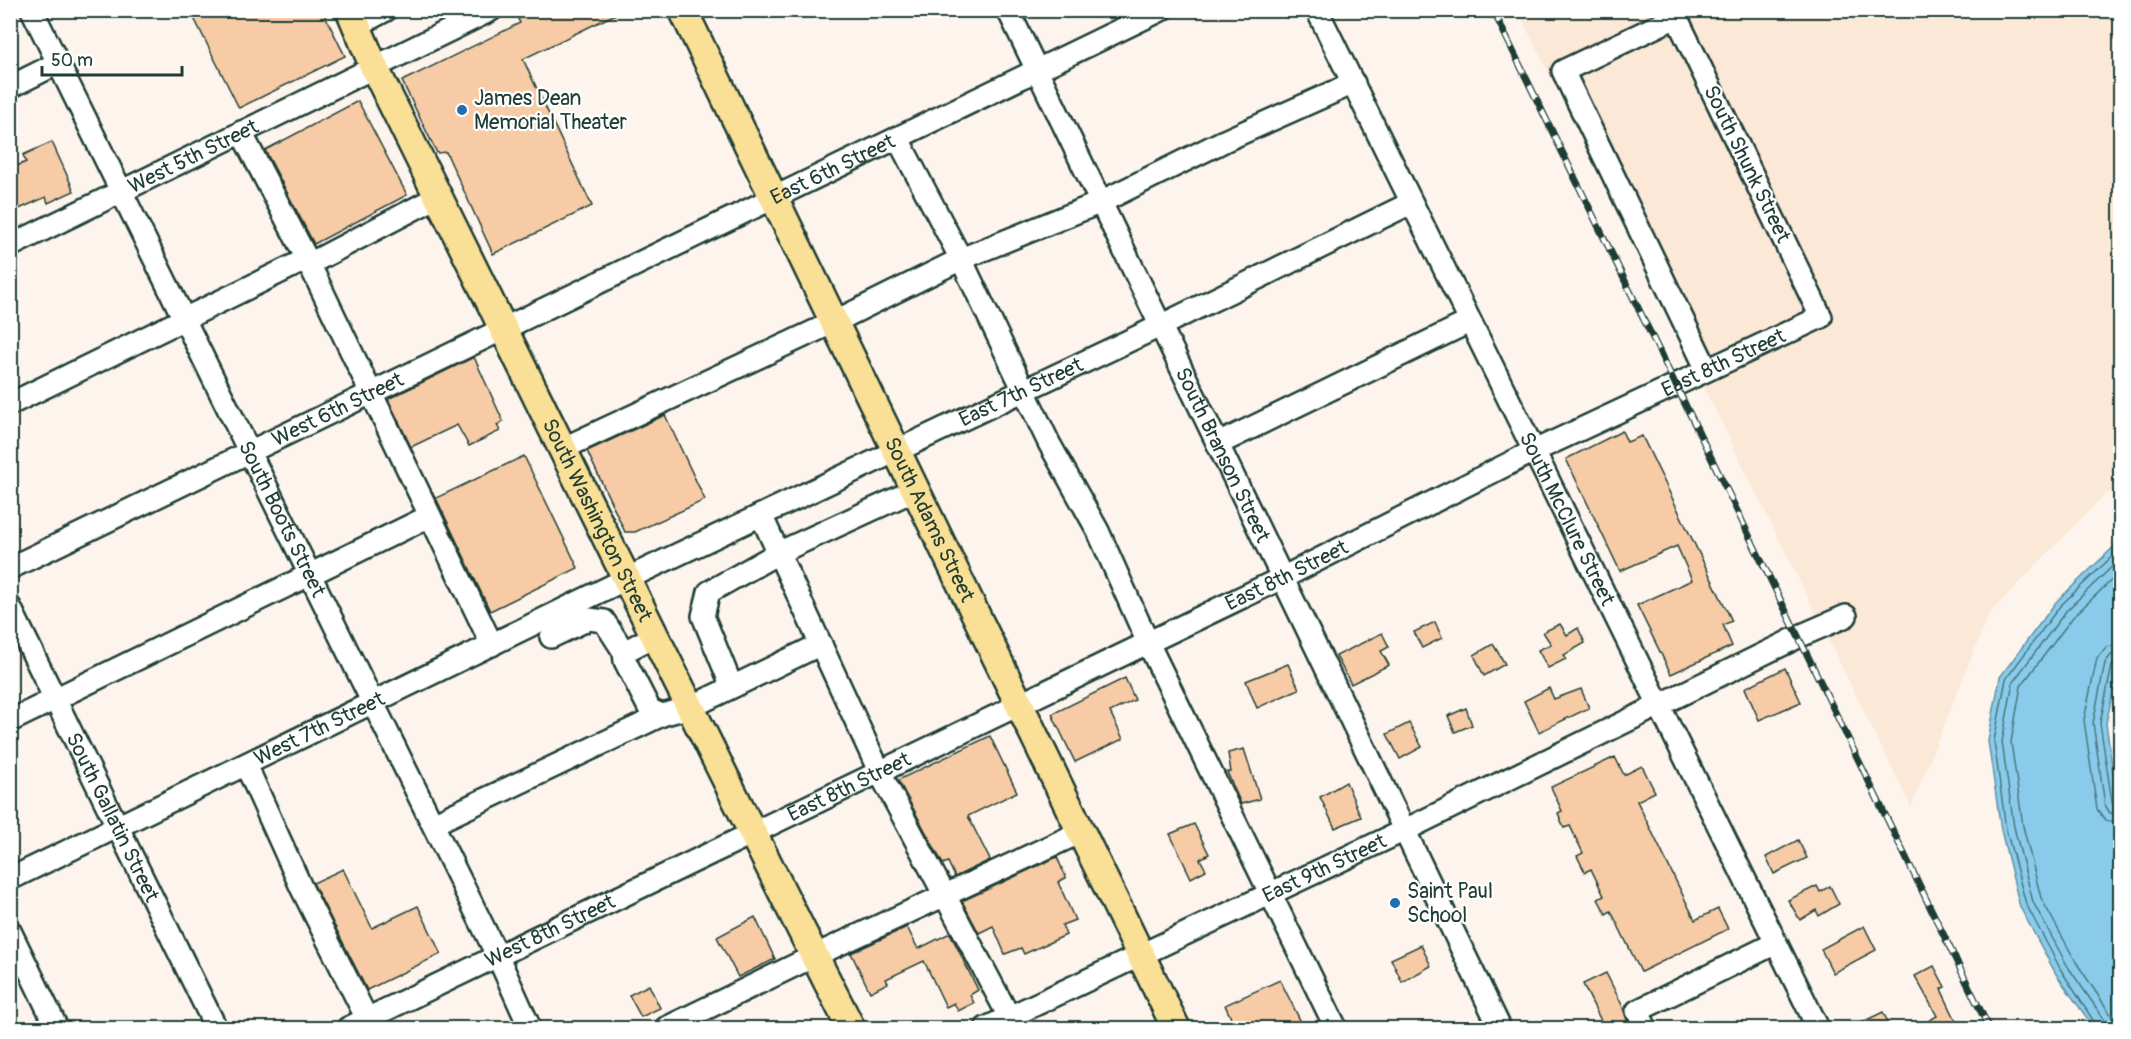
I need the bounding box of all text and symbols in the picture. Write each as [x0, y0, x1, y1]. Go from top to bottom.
scale bar [42, 39, 182, 77]
text: 50 m [51, 49, 93, 72]
street label: South Shunk Street [1697, 81, 1797, 248]
place label: James Dean Memorial Theater [474, 85, 628, 136]
marker: James Dean Memorial Theater [455, 103, 469, 117]
street label: West 5th Street [123, 113, 263, 200]
street label: East 6th Street [766, 127, 900, 211]
street label: East 8th Street [1657, 322, 1790, 403]
street label: East 7th Street [954, 351, 1088, 433]
street label: South Branson Street [1169, 363, 1277, 547]
street label: West 6th Street [267, 366, 408, 453]
street label: South Washington Street [536, 414, 659, 627]
street label: South McClure Street [1513, 427, 1622, 611]
street label: South Adams Street [878, 433, 981, 607]
street label: South Boots Street [233, 436, 332, 602]
street label: East 8th Street [1221, 533, 1353, 617]
street label: West 7th Street [250, 685, 389, 772]
street label: South Gallatin Street [60, 728, 166, 907]
street label: East 8th Street [783, 745, 915, 828]
street label: East 9th Street [1258, 827, 1391, 909]
place label: Saint Paul School [1407, 878, 1493, 929]
street label: West 8th Street [480, 888, 620, 974]
marker: Saint Paul School [1388, 896, 1402, 910]

